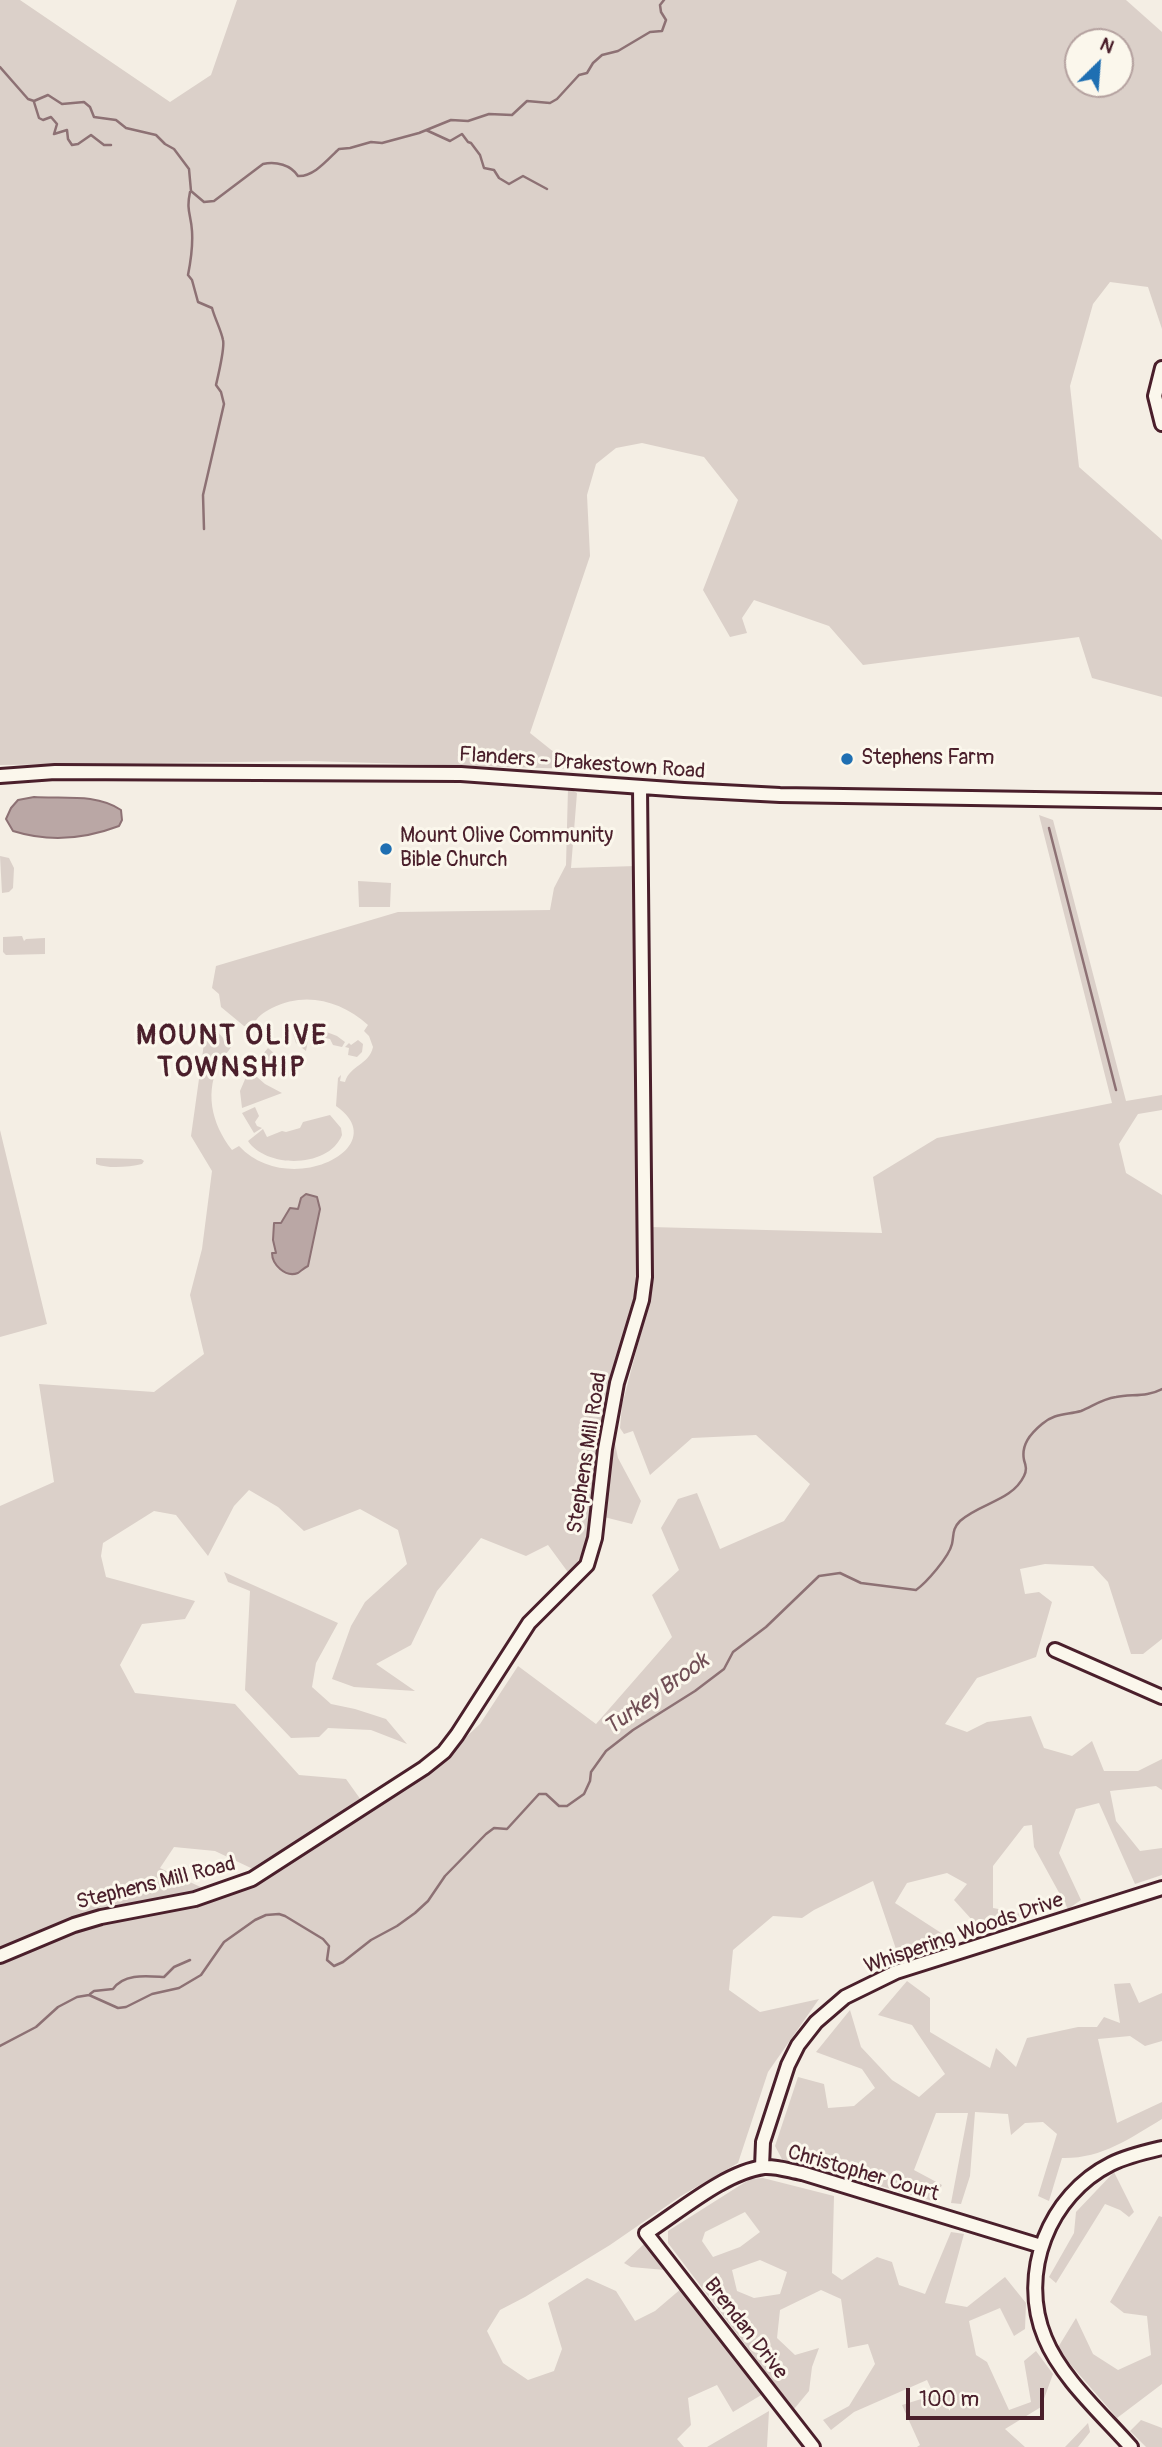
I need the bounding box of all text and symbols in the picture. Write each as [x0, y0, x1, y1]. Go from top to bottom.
north arrow [1064, 28, 1134, 98]
text: N [1096, 32, 1118, 59]
street label: Flanders - Drakestown Road [458, 743, 706, 785]
place label: Stephens Farm [861, 746, 994, 772]
marker: Stephens Farm [839, 751, 855, 767]
place label: Mount Olive Community Bible Church [400, 824, 613, 874]
marker: Mount Olive Community Bible Church [378, 841, 394, 857]
district label: MOUNT OLIVE TOWNSHIP [137, 1020, 327, 1086]
street label: Stephens Mill Road [563, 1371, 613, 1535]
water label: Turkey Brook [599, 1648, 715, 1742]
street label: Stephens Mill Road [74, 1852, 238, 1916]
street label: Whispering Woods Drive [861, 1888, 1067, 1980]
street label: Christopher Court [784, 2140, 942, 2208]
street label: Brendan Drive [698, 2273, 792, 2385]
scale bar [910, 2374, 1048, 2418]
text: 100 m [919, 2386, 979, 2413]

